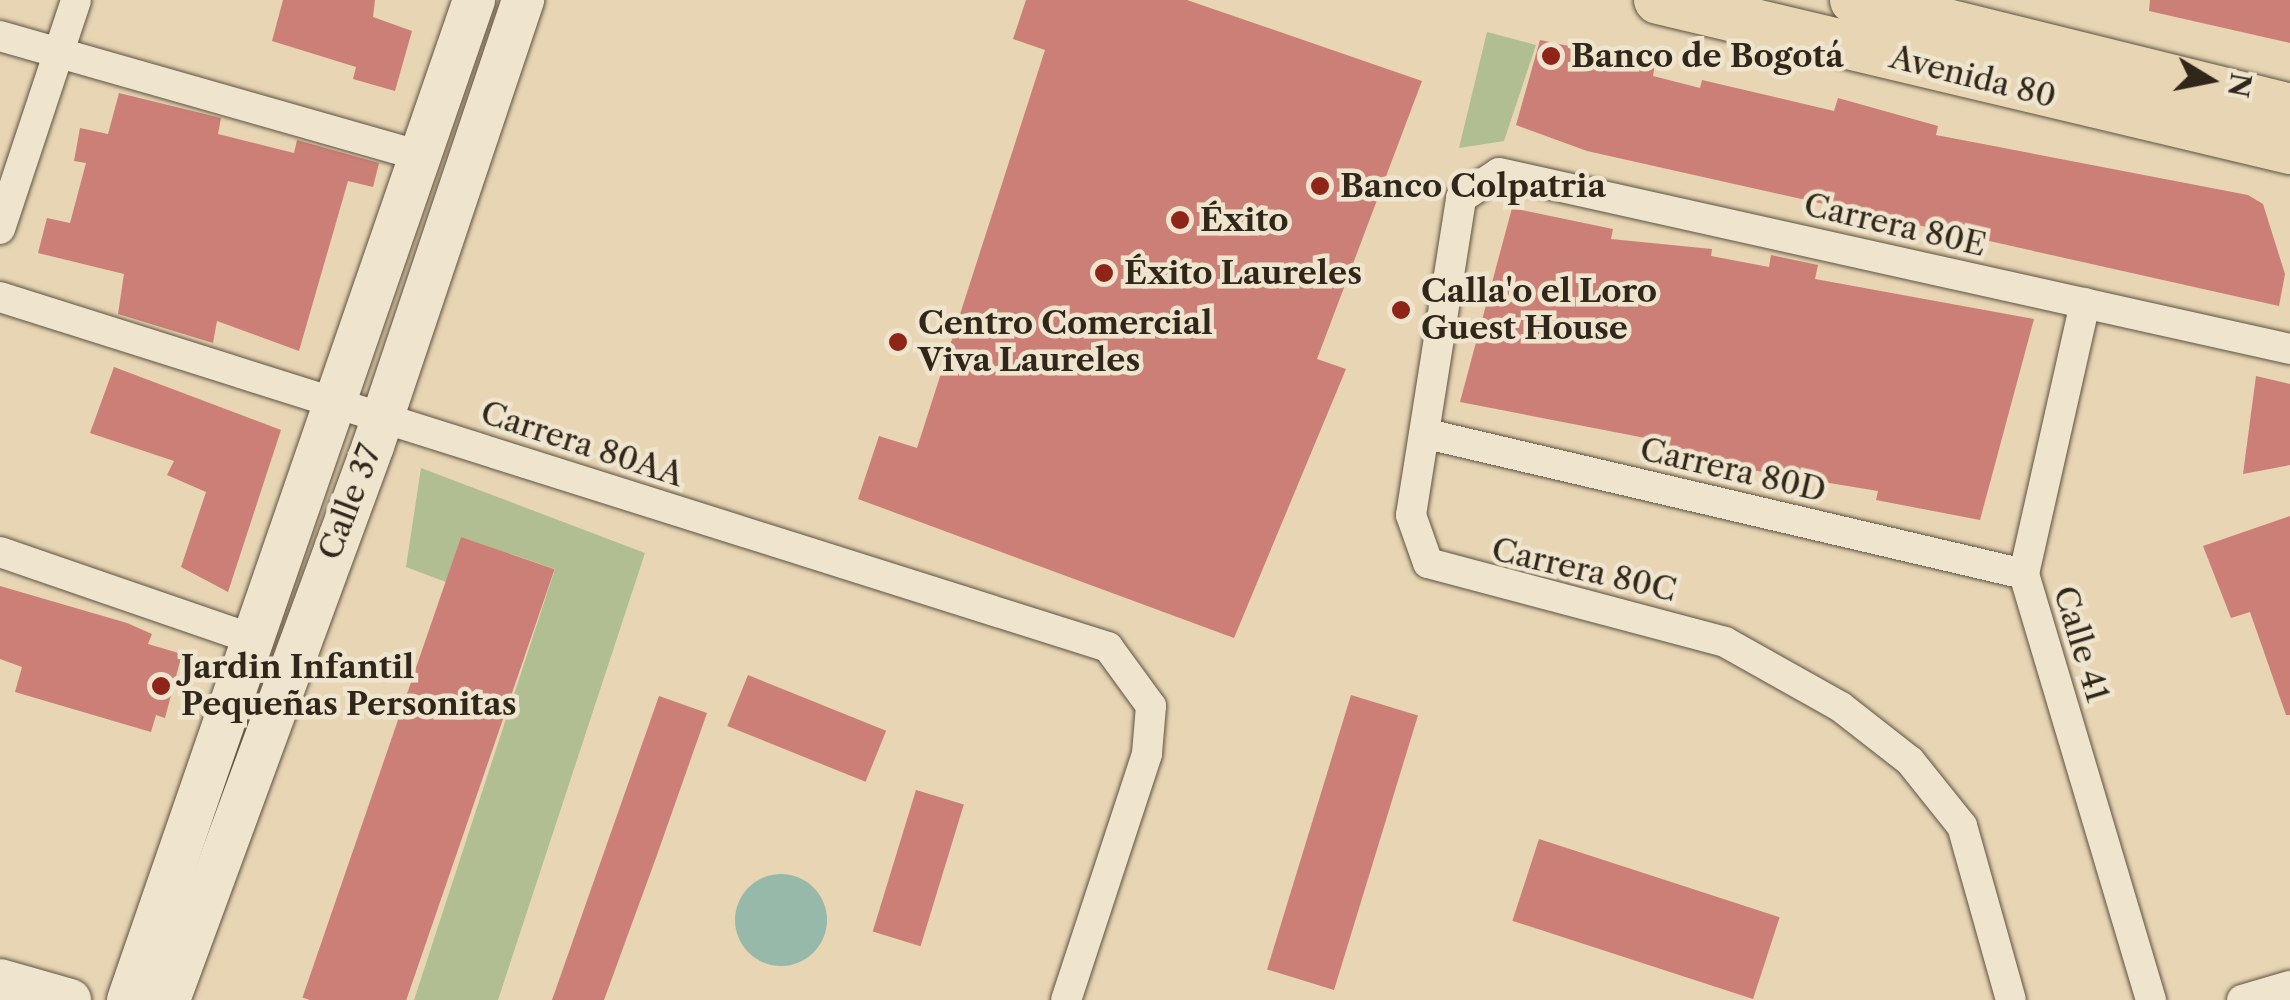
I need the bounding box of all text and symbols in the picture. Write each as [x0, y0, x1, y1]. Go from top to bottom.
north arrow [2160, 30, 2260, 130]
place label: Banco de Bogotá [1571, 37, 1844, 75]
street label: Avenida 80 [1886, 38, 2060, 116]
marker: Banco de Bogotá [1540, 45, 1562, 67]
text: N [2221, 70, 2258, 100]
place label: Banco Colpatria [1340, 167, 1606, 205]
marker: Banco Colpatria [1309, 175, 1331, 197]
street label: Carrera 80E [1800, 185, 1990, 265]
place label: Éxito [1200, 201, 1289, 239]
marker: Éxito [1169, 209, 1191, 231]
place label: Éxito Laureles [1124, 254, 1362, 292]
marker: Éxito Laureles [1093, 262, 1115, 284]
place label: Calla'o el Loro Guest House [1421, 273, 1657, 348]
marker: Calla'o el Loro Guest House [1390, 299, 1412, 321]
place label: Centro Comercial Viva Laureles [918, 305, 1212, 380]
marker: Centro Comercial Viva Laureles [887, 331, 909, 353]
street label: Carrera 80AA [476, 393, 688, 495]
street label: Carrera 80D [1636, 430, 1830, 510]
street label: Calle 37 [311, 439, 389, 565]
street label: Carrera 80C [1488, 530, 1680, 610]
street label: Calle 41 [2045, 582, 2117, 706]
place label: Jardin Infantil Pequeñas Personitas [181, 649, 517, 724]
marker: Jardin Infantil Pequeñas Personitas [150, 675, 172, 697]

